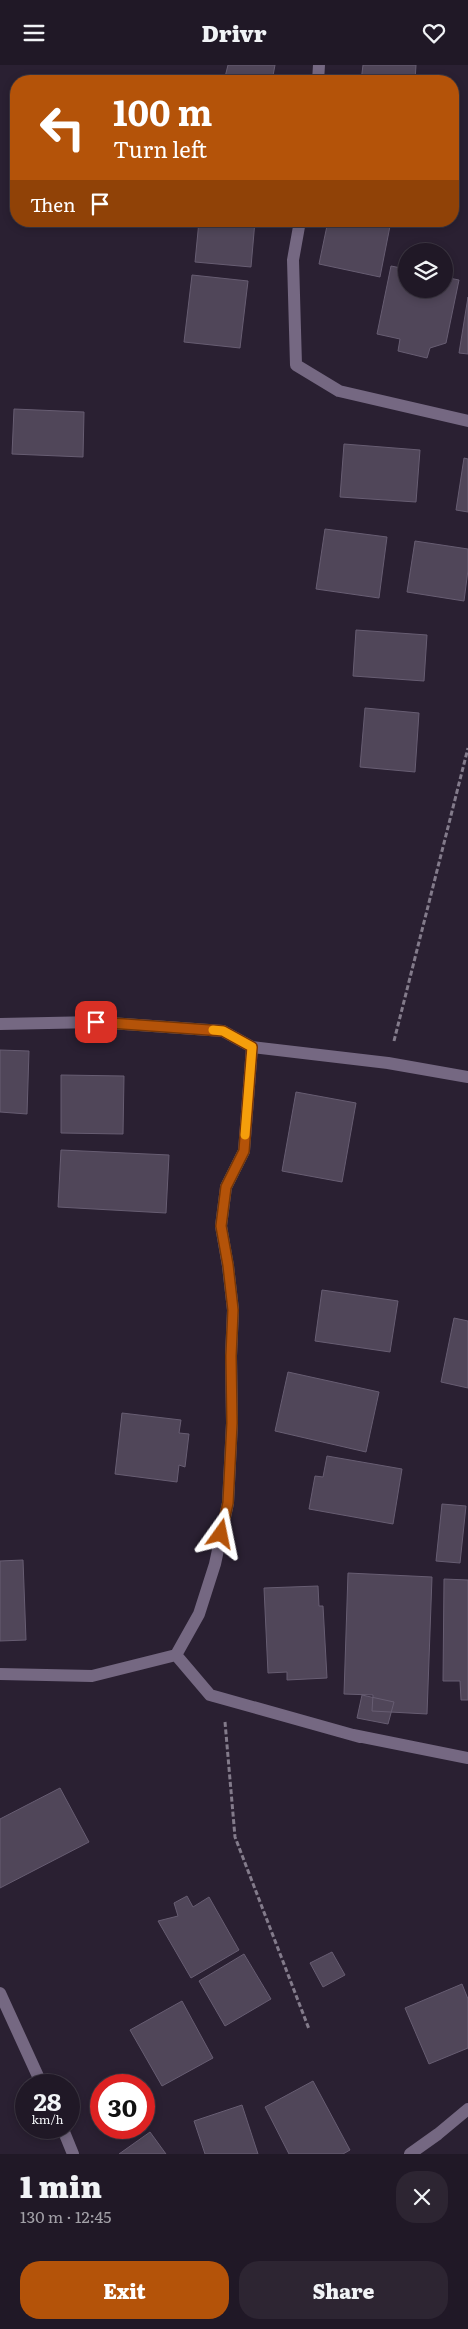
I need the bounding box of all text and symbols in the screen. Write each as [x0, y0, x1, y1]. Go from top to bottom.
text: Drivr [202, 16, 266, 49]
icon: menu [20, 19, 48, 47]
icon: heart [420, 19, 448, 47]
text: 100 m [113, 85, 213, 137]
icon: left [30, 95, 95, 160]
text: Turn left [113, 132, 207, 165]
text: Then [30, 190, 76, 218]
icon: arrive [86, 190, 114, 218]
map controls [398, 243, 453, 298]
button: layers [398, 243, 453, 298]
pin [75, 1001, 117, 1043]
icon: arrive [82, 1008, 110, 1036]
position arrow [194, 1507, 246, 1559]
speed limit sign: 30 [90, 2074, 155, 2139]
text: 28 [33, 2082, 62, 2119]
text: km/h [32, 2110, 63, 2128]
text: 1 min [20, 2163, 102, 2207]
button: close [396, 2171, 448, 2223]
text: 130 m · 12:45 [20, 2204, 111, 2228]
button: Exit [20, 2261, 229, 2319]
button: Share [239, 2261, 448, 2319]

